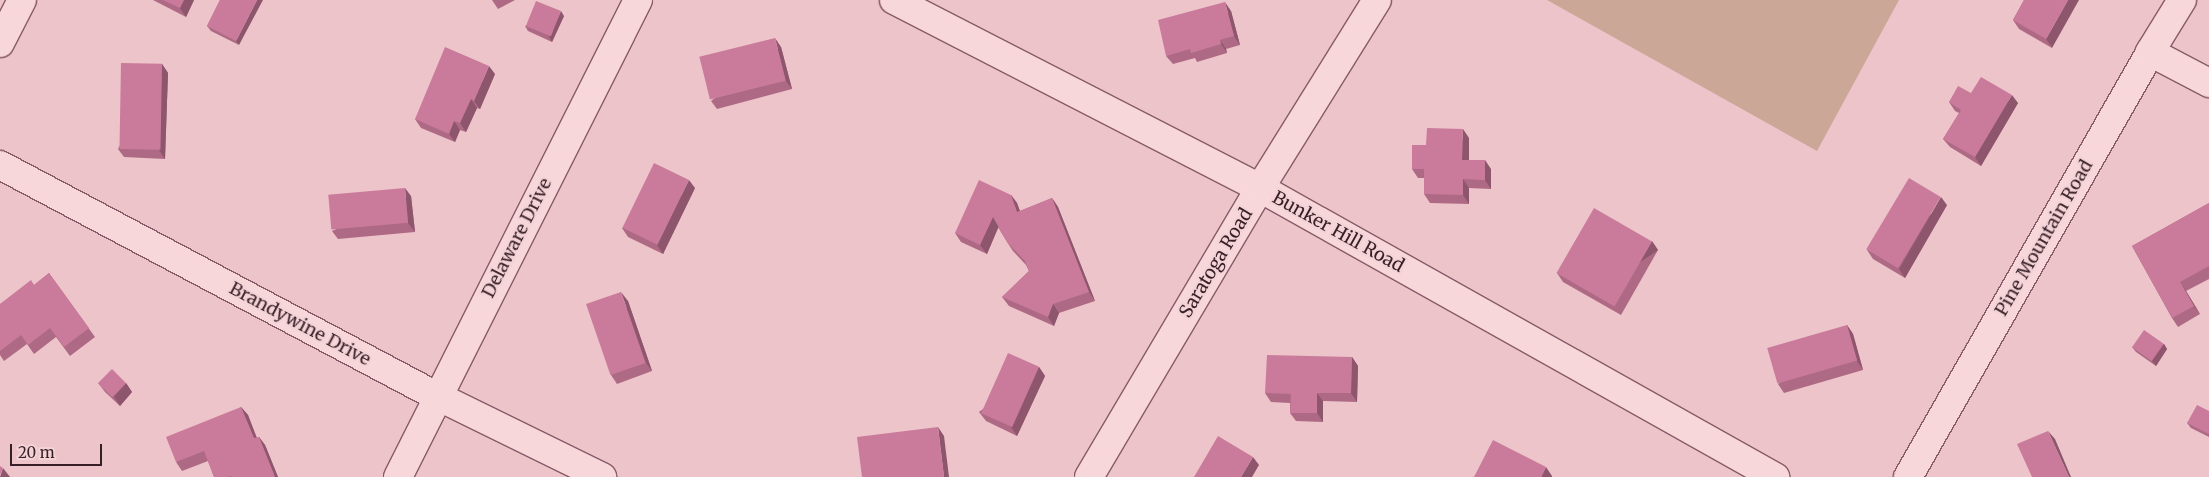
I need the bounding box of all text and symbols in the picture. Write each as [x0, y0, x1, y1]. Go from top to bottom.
street label: Pine Mountain Road [1991, 156, 2097, 320]
street label: Delaware Drive [478, 175, 556, 301]
street label: Bunker Hill Road [1268, 187, 1408, 277]
street label: Saratoga Road [1175, 204, 1257, 322]
street label: Brandywine Drive [226, 278, 374, 370]
scale bar [12, 434, 105, 466]
text: 20 m [18, 443, 55, 462]

